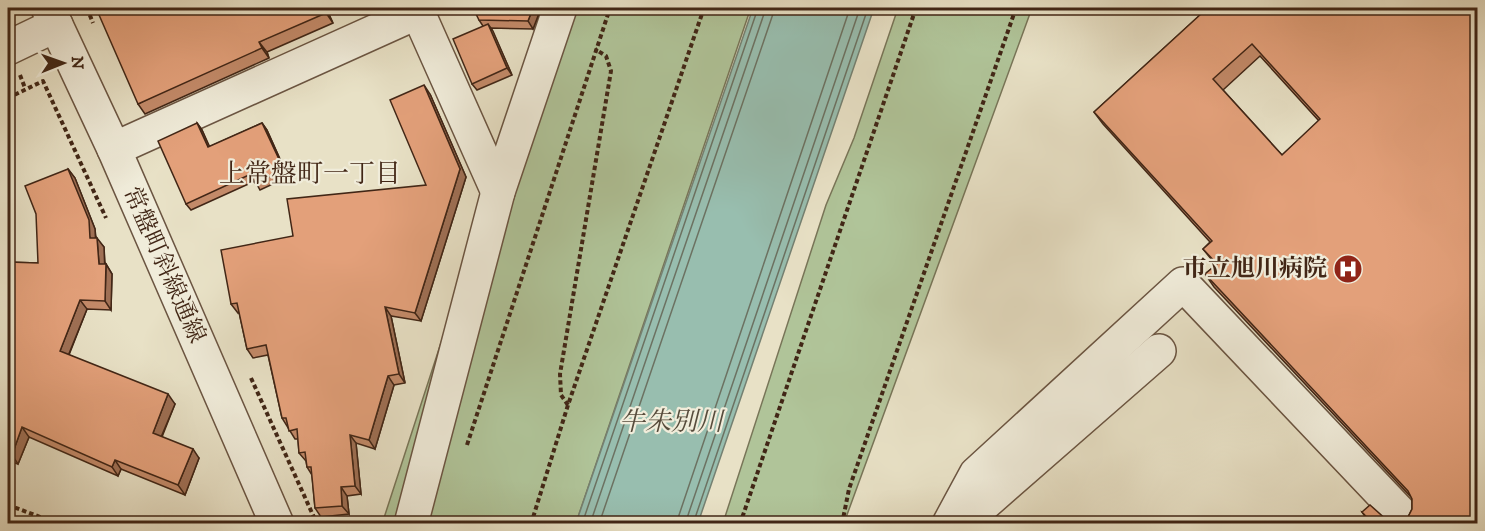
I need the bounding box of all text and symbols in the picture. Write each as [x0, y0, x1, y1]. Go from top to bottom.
north arrow [33, 33, 93, 93]
text: N [67, 56, 87, 69]
district label: 上常盤町一丁目 [219, 158, 401, 191]
street label: 常盤町斜線通線 [116, 182, 212, 348]
hospital icon: 市立旭川病院 [1332, 253, 1364, 285]
place label: 市立旭川病院 [1183, 254, 1327, 284]
water label: 牛朱別川 [619, 406, 726, 439]

